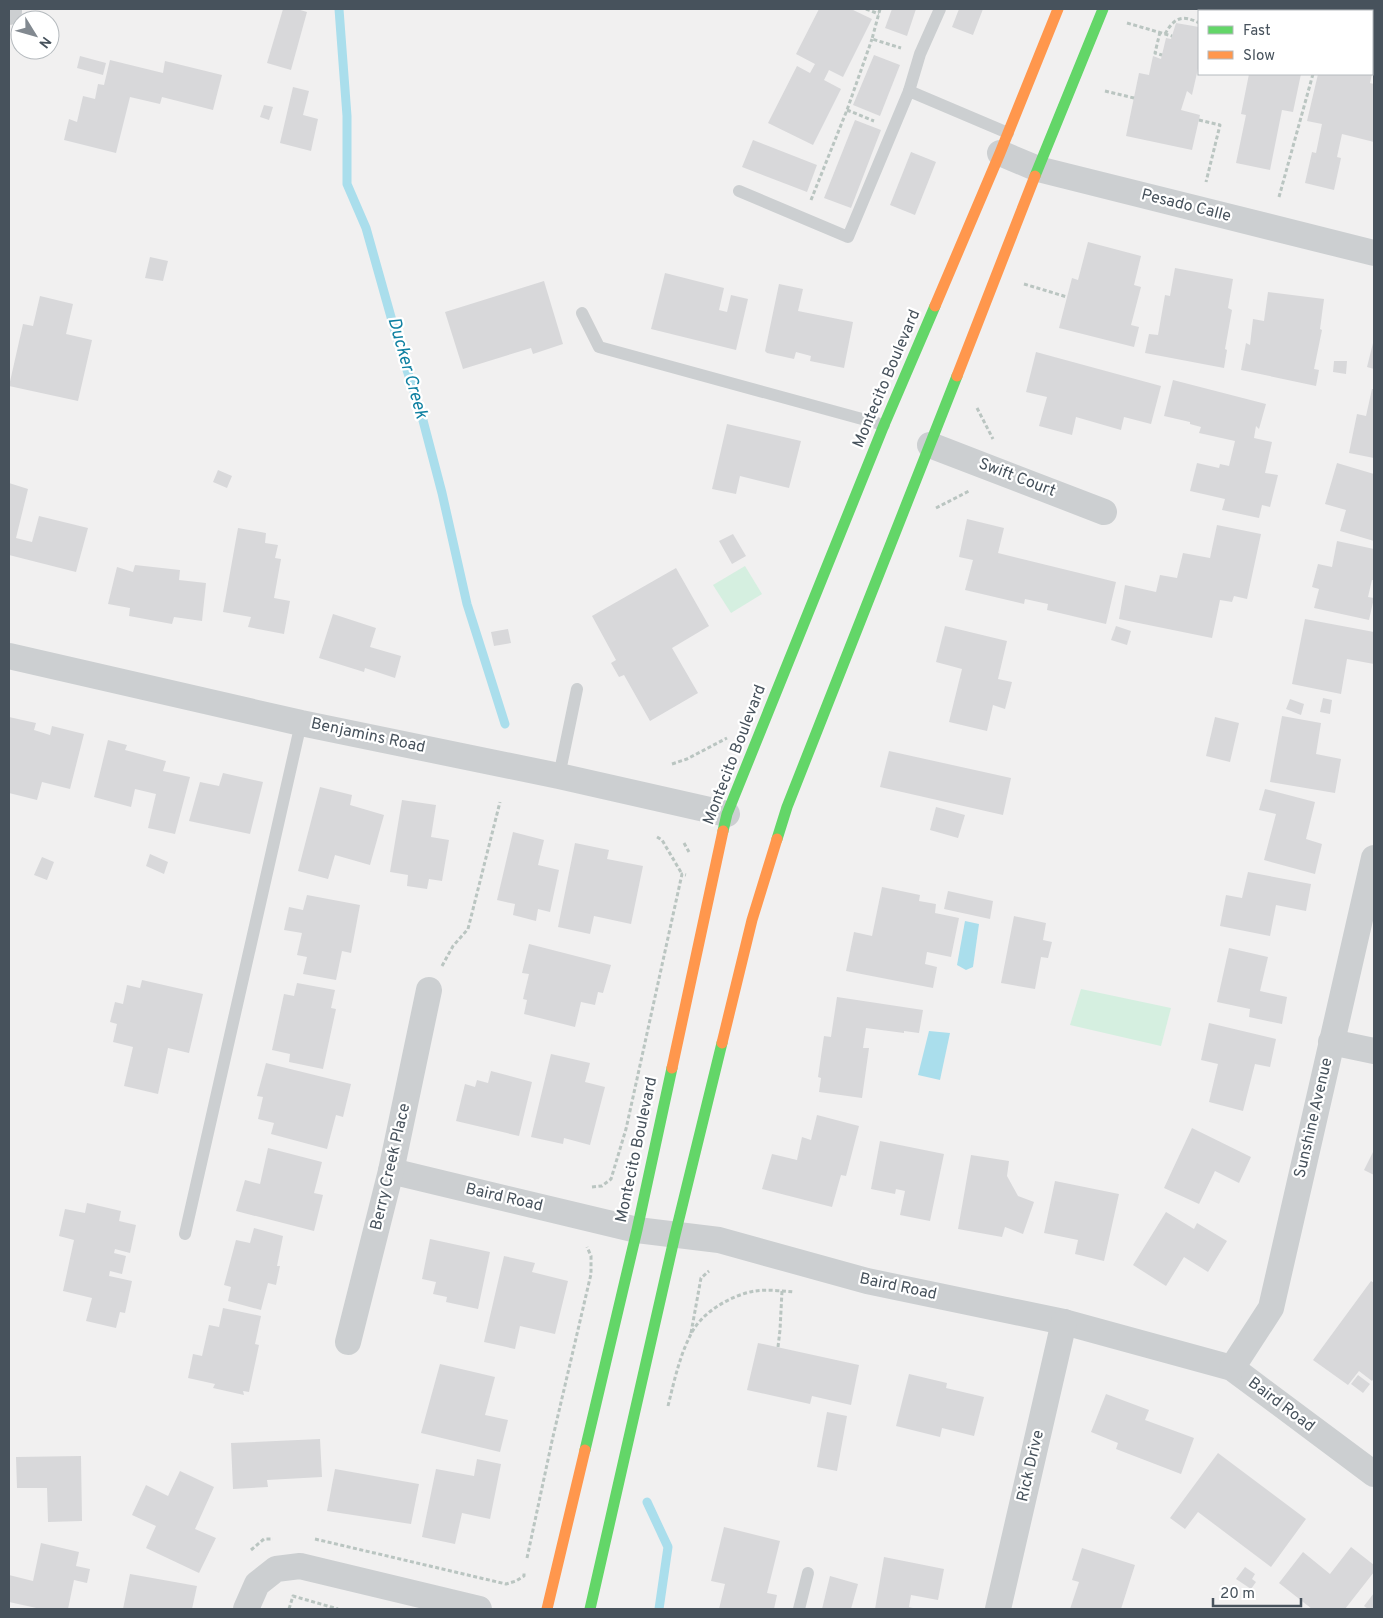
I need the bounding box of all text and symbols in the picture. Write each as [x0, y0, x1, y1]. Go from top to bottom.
north arrow [10, 10, 60, 60]
legend [1198, 10, 1373, 75]
text: Fast [1243, 22, 1271, 41]
text: N [34, 33, 54, 51]
text: Slow [1243, 47, 1275, 66]
street label: Pesado Calle [1139, 185, 1233, 227]
street label: Montecito Boulevard [849, 307, 925, 451]
water label: Ducker Creek [382, 315, 433, 422]
street label: Swift Court [976, 454, 1058, 502]
street label: Montecito Boulevard [699, 682, 771, 828]
street label: Benjamins Road [309, 714, 427, 758]
street label: Sunshine Avenue [1290, 1056, 1338, 1180]
street label: Montecito Boulevard [612, 1075, 662, 1225]
street label: Berry Creek Place [367, 1102, 415, 1232]
street label: Baird Road [463, 1179, 545, 1217]
street label: Baird Road [857, 1269, 939, 1305]
street label: Baird Road [1244, 1373, 1318, 1437]
street label: Rick Drive [1013, 1428, 1049, 1504]
scale bar [1213, 1576, 1300, 1608]
text: 20 m [1220, 1585, 1255, 1604]

